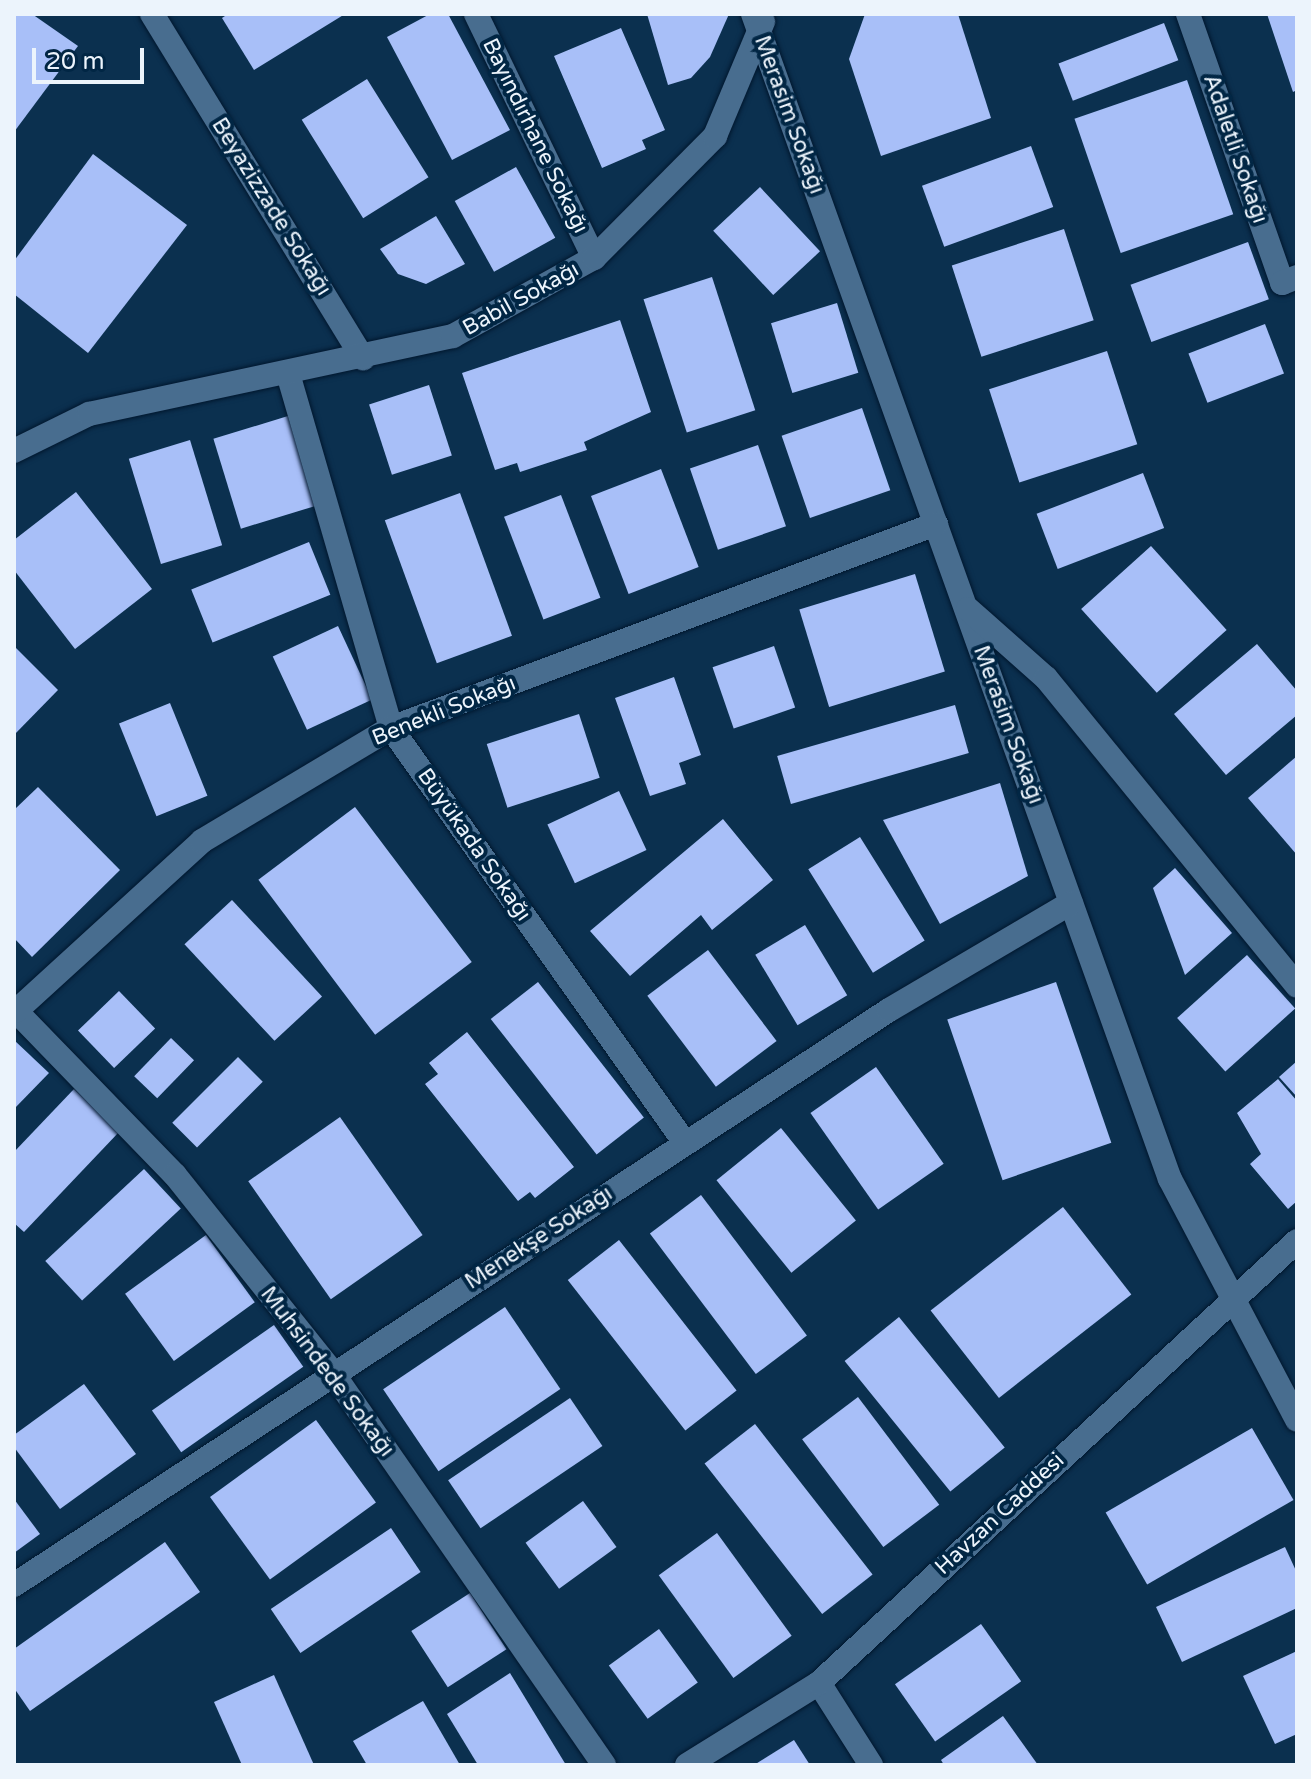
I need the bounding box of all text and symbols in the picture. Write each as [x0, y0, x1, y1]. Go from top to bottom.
scale bar [36, 32, 148, 82]
street label: Merasim Sokağı [748, 32, 830, 198]
street label: Bayındırhane Sokağı [476, 34, 594, 238]
text: 20 m [46, 47, 104, 76]
street label: Adaletli Sokağı [1197, 71, 1273, 227]
street label: Beyazizzade Sokağı [206, 113, 336, 301]
street label: Babil Sokağı [458, 256, 584, 342]
street label: Merasim Sokağı [967, 642, 1049, 808]
street label: Benekli Sokağı [368, 670, 520, 752]
street label: Büyükada Sokağı [412, 764, 536, 926]
street label: Menekşe Sokağı [460, 1181, 618, 1295]
street label: Muhsindede Sokağı [254, 1282, 400, 1462]
street label: Havzan Caddesi [930, 1447, 1070, 1581]

